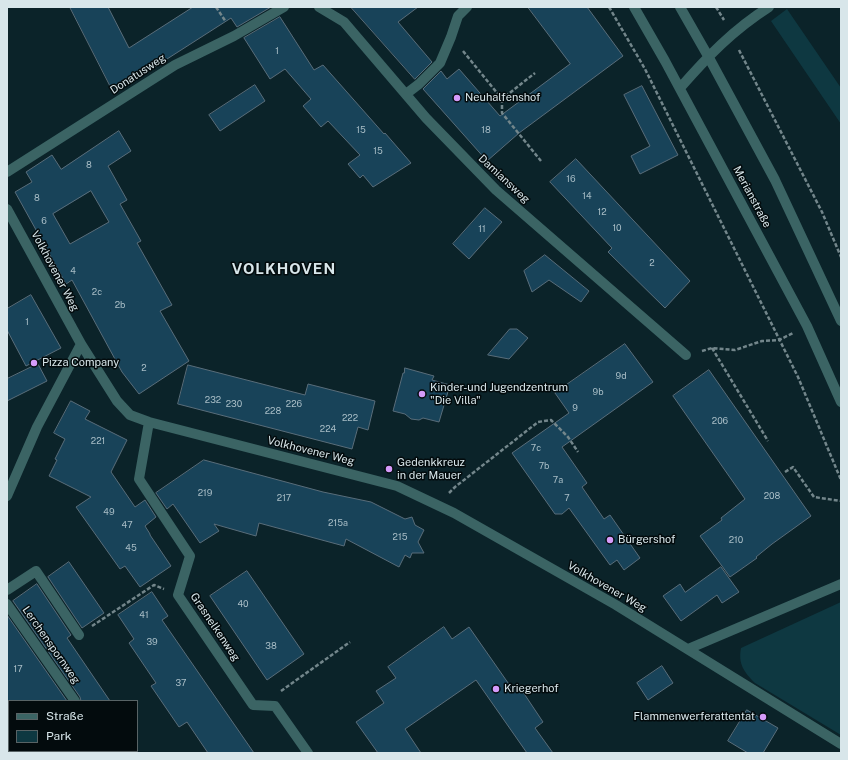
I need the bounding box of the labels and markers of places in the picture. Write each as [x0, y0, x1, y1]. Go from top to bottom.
place label: Neuhalfenshof [465, 91, 540, 105]
marker: Neuhalfenshof [452, 93, 462, 103]
place label: Pizza Company [42, 356, 119, 370]
marker: Pizza Company [29, 358, 39, 368]
place label: Kinder-und Jugendzentrum "Die Villa" [430, 381, 568, 407]
marker: Kinder-und Jugendzentrum "Die Villa" [417, 389, 427, 399]
place label: Gedenkkreuz in der Mauer [397, 456, 465, 482]
marker: Gedenkkreuz in der Mauer [384, 464, 394, 474]
place label: Bürgershof [618, 533, 675, 547]
marker: Bürgershof [605, 535, 615, 545]
place label: Kriegerhof [504, 682, 559, 696]
marker: Kriegerhof [491, 684, 501, 694]
place label: Flammenwerferattentat [634, 710, 755, 724]
marker: Flammenwerferattentat [758, 712, 768, 722]

